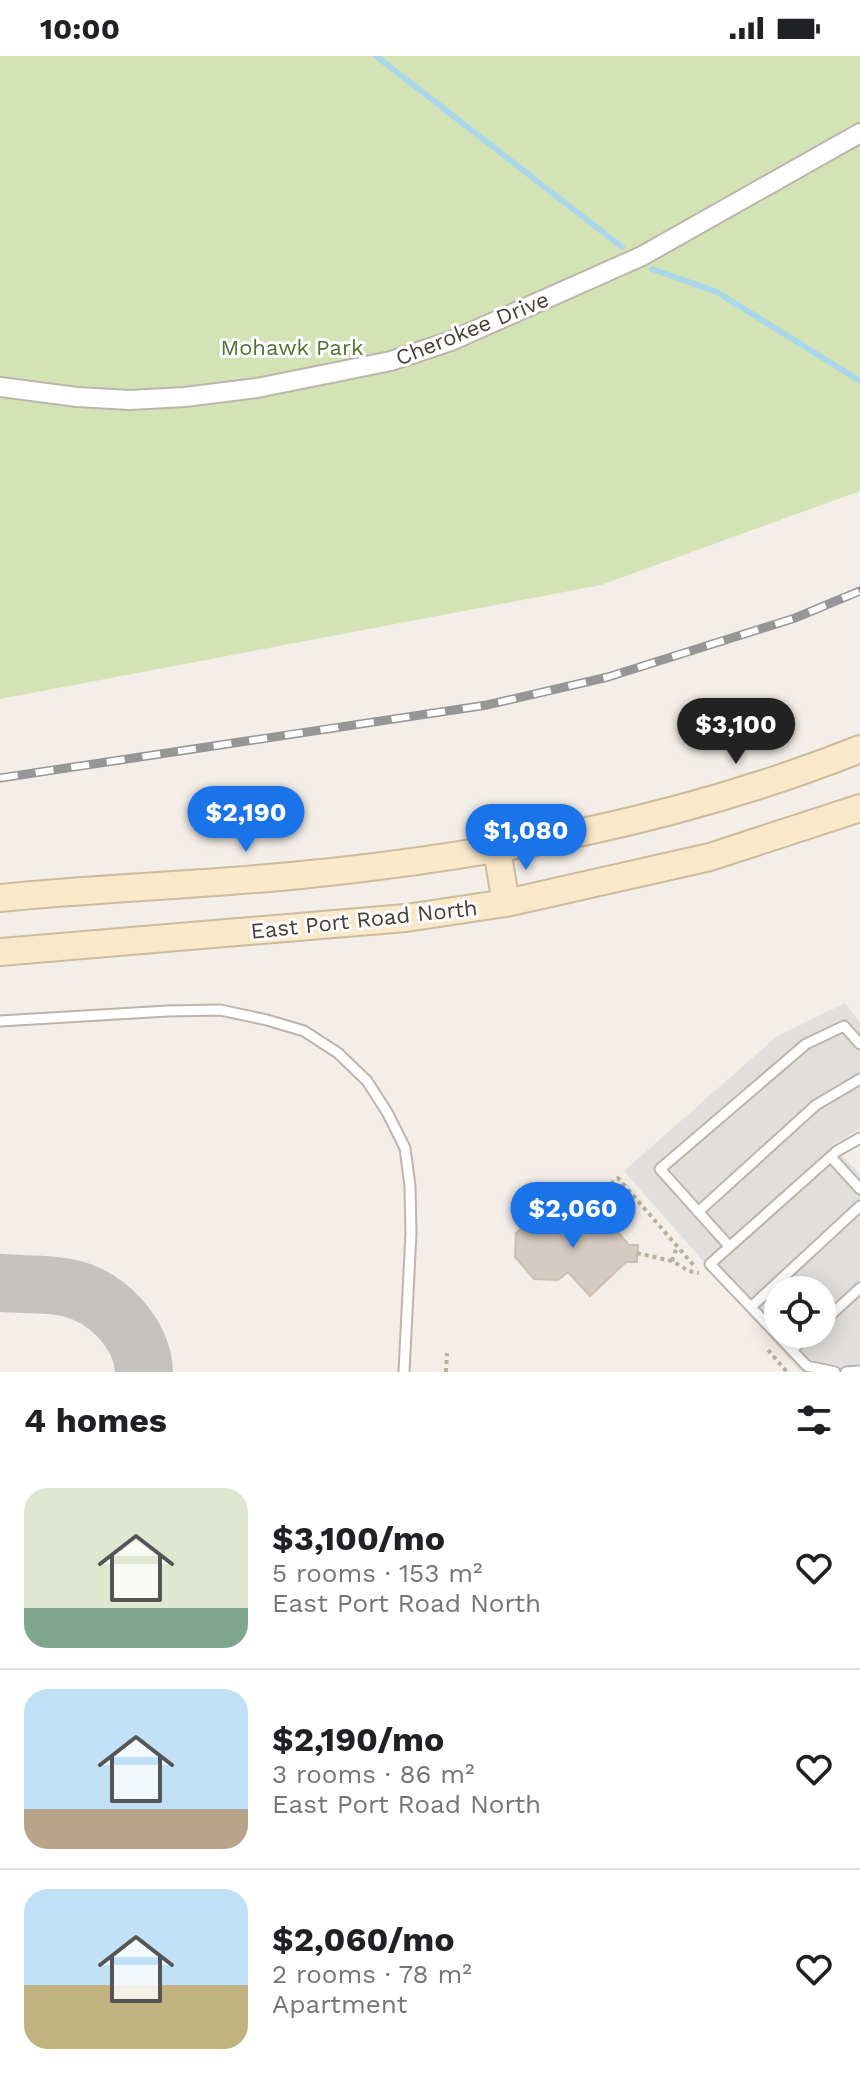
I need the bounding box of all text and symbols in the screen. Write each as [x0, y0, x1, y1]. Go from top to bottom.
text: 10:00 [40, 11, 120, 46]
street label: Cherokee Drive [392, 286, 552, 371]
park label: Mohawk Park [221, 335, 363, 360]
pin: $3,100 [671, 698, 801, 766]
text: $3,100 [695, 709, 777, 739]
pin: $2,190 [181, 786, 311, 854]
text: $2,190 [205, 797, 287, 827]
pin: $1,080 [461, 804, 591, 872]
text: $1,080 [484, 815, 568, 845]
street label: East Port Road North [249, 895, 479, 944]
pin: $2,060 [508, 1182, 638, 1250]
text: $2,060 [529, 1193, 617, 1223]
map controls [764, 1276, 836, 1348]
button: locate [764, 1276, 836, 1348]
icon: filters [792, 1398, 836, 1442]
text: 4 homes [24, 1400, 167, 1440]
text: $3,100/mo [272, 1518, 445, 1558]
icon: home [88, 1520, 184, 1616]
icon: heart [792, 1546, 836, 1590]
text: 5 rooms · 153 m² [272, 1558, 483, 1588]
text: East Port Road North [272, 1588, 541, 1618]
text: $2,190/mo [272, 1719, 444, 1759]
icon: home [88, 1721, 184, 1817]
icon: heart [792, 1747, 836, 1791]
text: 3 rooms · 86 m² [272, 1759, 474, 1789]
text: East Port Road North [272, 1789, 541, 1819]
text: $2,060/mo [272, 1919, 455, 1959]
icon: home [88, 1921, 184, 2017]
icon: heart [792, 1947, 836, 1991]
text: 2 rooms · 78 m² [272, 1959, 472, 1989]
text: Apartment [272, 1989, 408, 2019]

